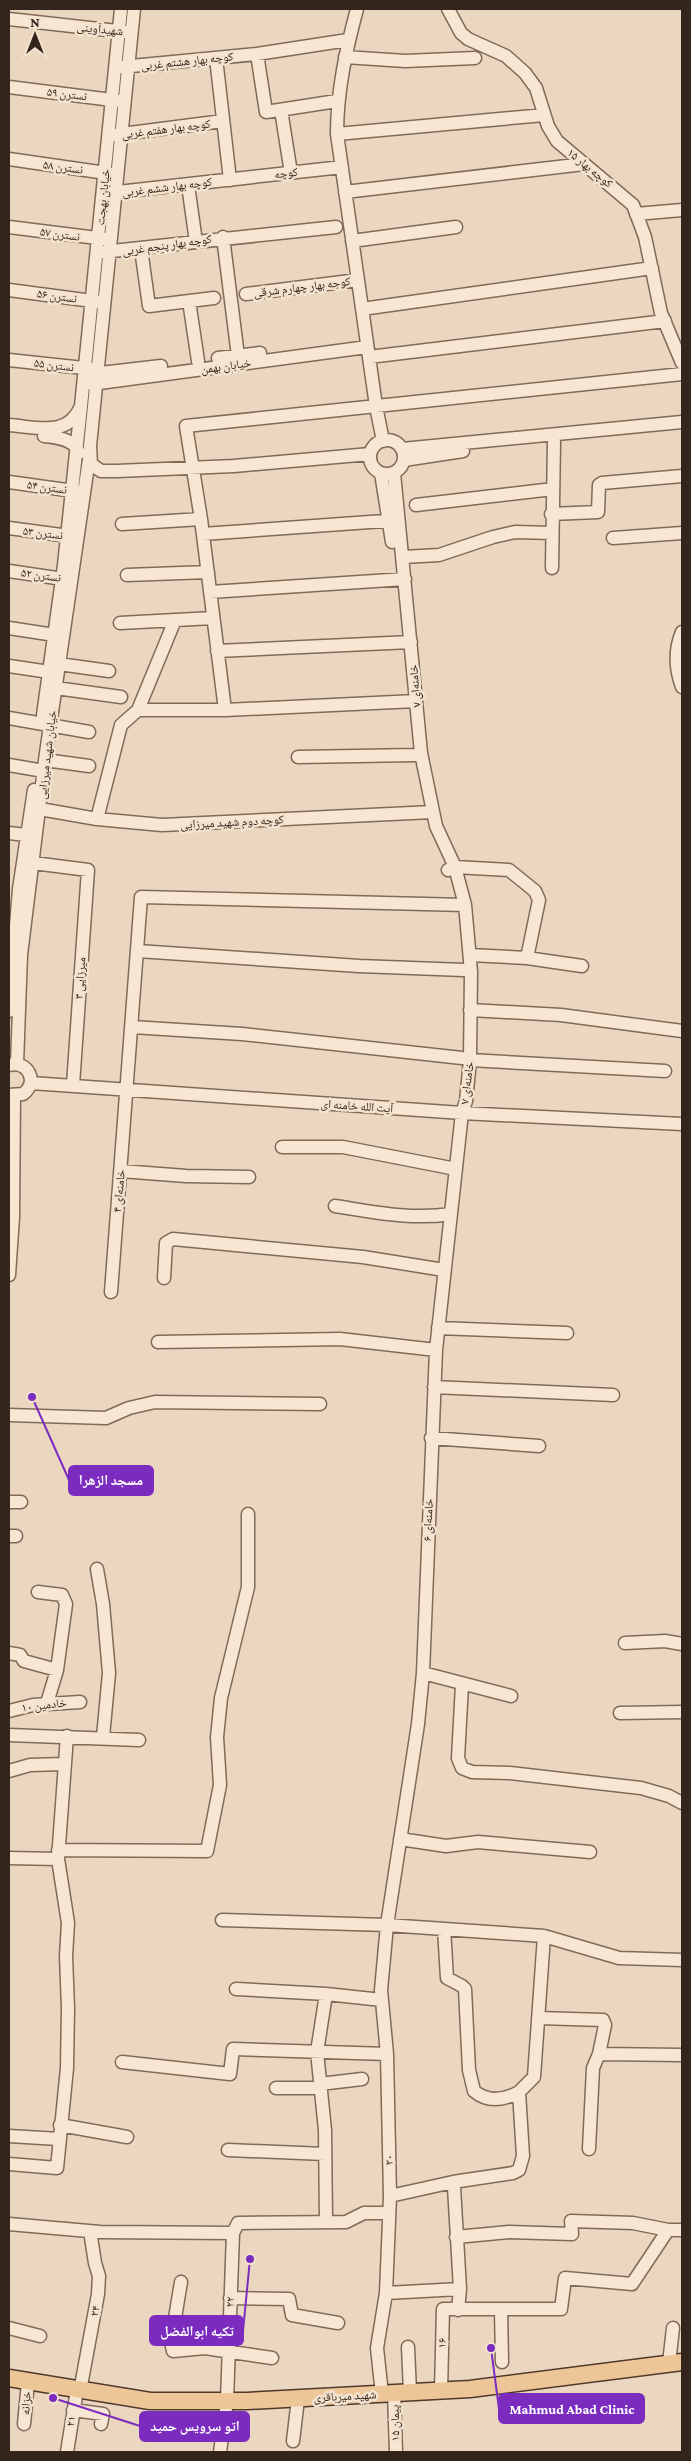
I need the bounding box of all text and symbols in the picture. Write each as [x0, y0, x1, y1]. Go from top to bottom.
north arrow [10, 10, 60, 60]
text: N [30, 14, 40, 30]
street label: شهیدآوینی [76, 20, 124, 39]
street label: کوچه بهار هشتم غربی [140, 49, 234, 74]
street label: نسترن ۵۹ [46, 85, 88, 103]
street label: کوچه بهار هفتم غربی [121, 117, 212, 142]
street label: کوچه بهار ۱۵ [564, 145, 616, 191]
street label: نسترن ۵۸ [42, 157, 84, 177]
street label: کوچه [273, 165, 299, 181]
street label: خیابان بهجت [93, 168, 113, 226]
street label: کوچه بهار ششم غربی [121, 175, 213, 200]
street label: نسترن ۵۷ [39, 224, 81, 244]
street label: کوچه بهار پنجم غربی [121, 232, 213, 259]
street label: کوجه بهار چهارم شرقی [253, 274, 351, 301]
street label: نسترن ۵۶ [36, 286, 78, 306]
street label: نسترن ۵۵ [33, 356, 75, 374]
street label: خیابان بهمن [200, 356, 252, 377]
street label: نسترن ۵۴ [26, 477, 68, 497]
street label: نسترن ۵۳ [22, 524, 64, 542]
street label: نسترن ۵۲ [20, 565, 62, 585]
street label: خامنه‌ای ۷ [406, 664, 424, 708]
street label: خیابان شهید میرزایی [35, 709, 60, 800]
street label: کوچه دوم شهید میرزایی [180, 812, 284, 833]
street label: میرزایی ۳ [72, 956, 89, 1000]
street label: خامنه‌ای ۷ [457, 1060, 477, 1105]
street label: آیت الله خامنه ای [320, 1096, 395, 1116]
street label: خامنه‌ای ۴ [110, 1169, 128, 1213]
callout: مسجد الزهرا [69, 1466, 153, 1495]
text: مسجد الزهرا [79, 1472, 143, 1488]
street label: خامنه‌ای ۶ [420, 1498, 436, 1542]
street label: خادمین ۱۰ [21, 1695, 68, 1715]
street label: ۲۰ [382, 2154, 396, 2166]
street label: ۲۲ [223, 2296, 237, 2308]
street label: ۲۴ [87, 2304, 103, 2318]
callout: تکیه ابوالفضل [150, 2316, 243, 2345]
text: تکیه ابوالفضل [160, 2323, 234, 2340]
street label: ۱۶ [435, 2337, 449, 2349]
street label: شهید میرباقری [313, 2387, 377, 2405]
street label: خزانه [18, 2390, 34, 2415]
callout: Mahmud Abad Clinic [499, 2394, 644, 2423]
text: Mahmud Abad Clinic [509, 2401, 635, 2417]
street label: پیمان ۱۵ [388, 2404, 403, 2441]
callout: اتو سرویس حمید [140, 2412, 249, 2441]
street label: ۲۱ [63, 2415, 79, 2427]
text: اتو سرویس حمید [150, 2418, 240, 2435]

